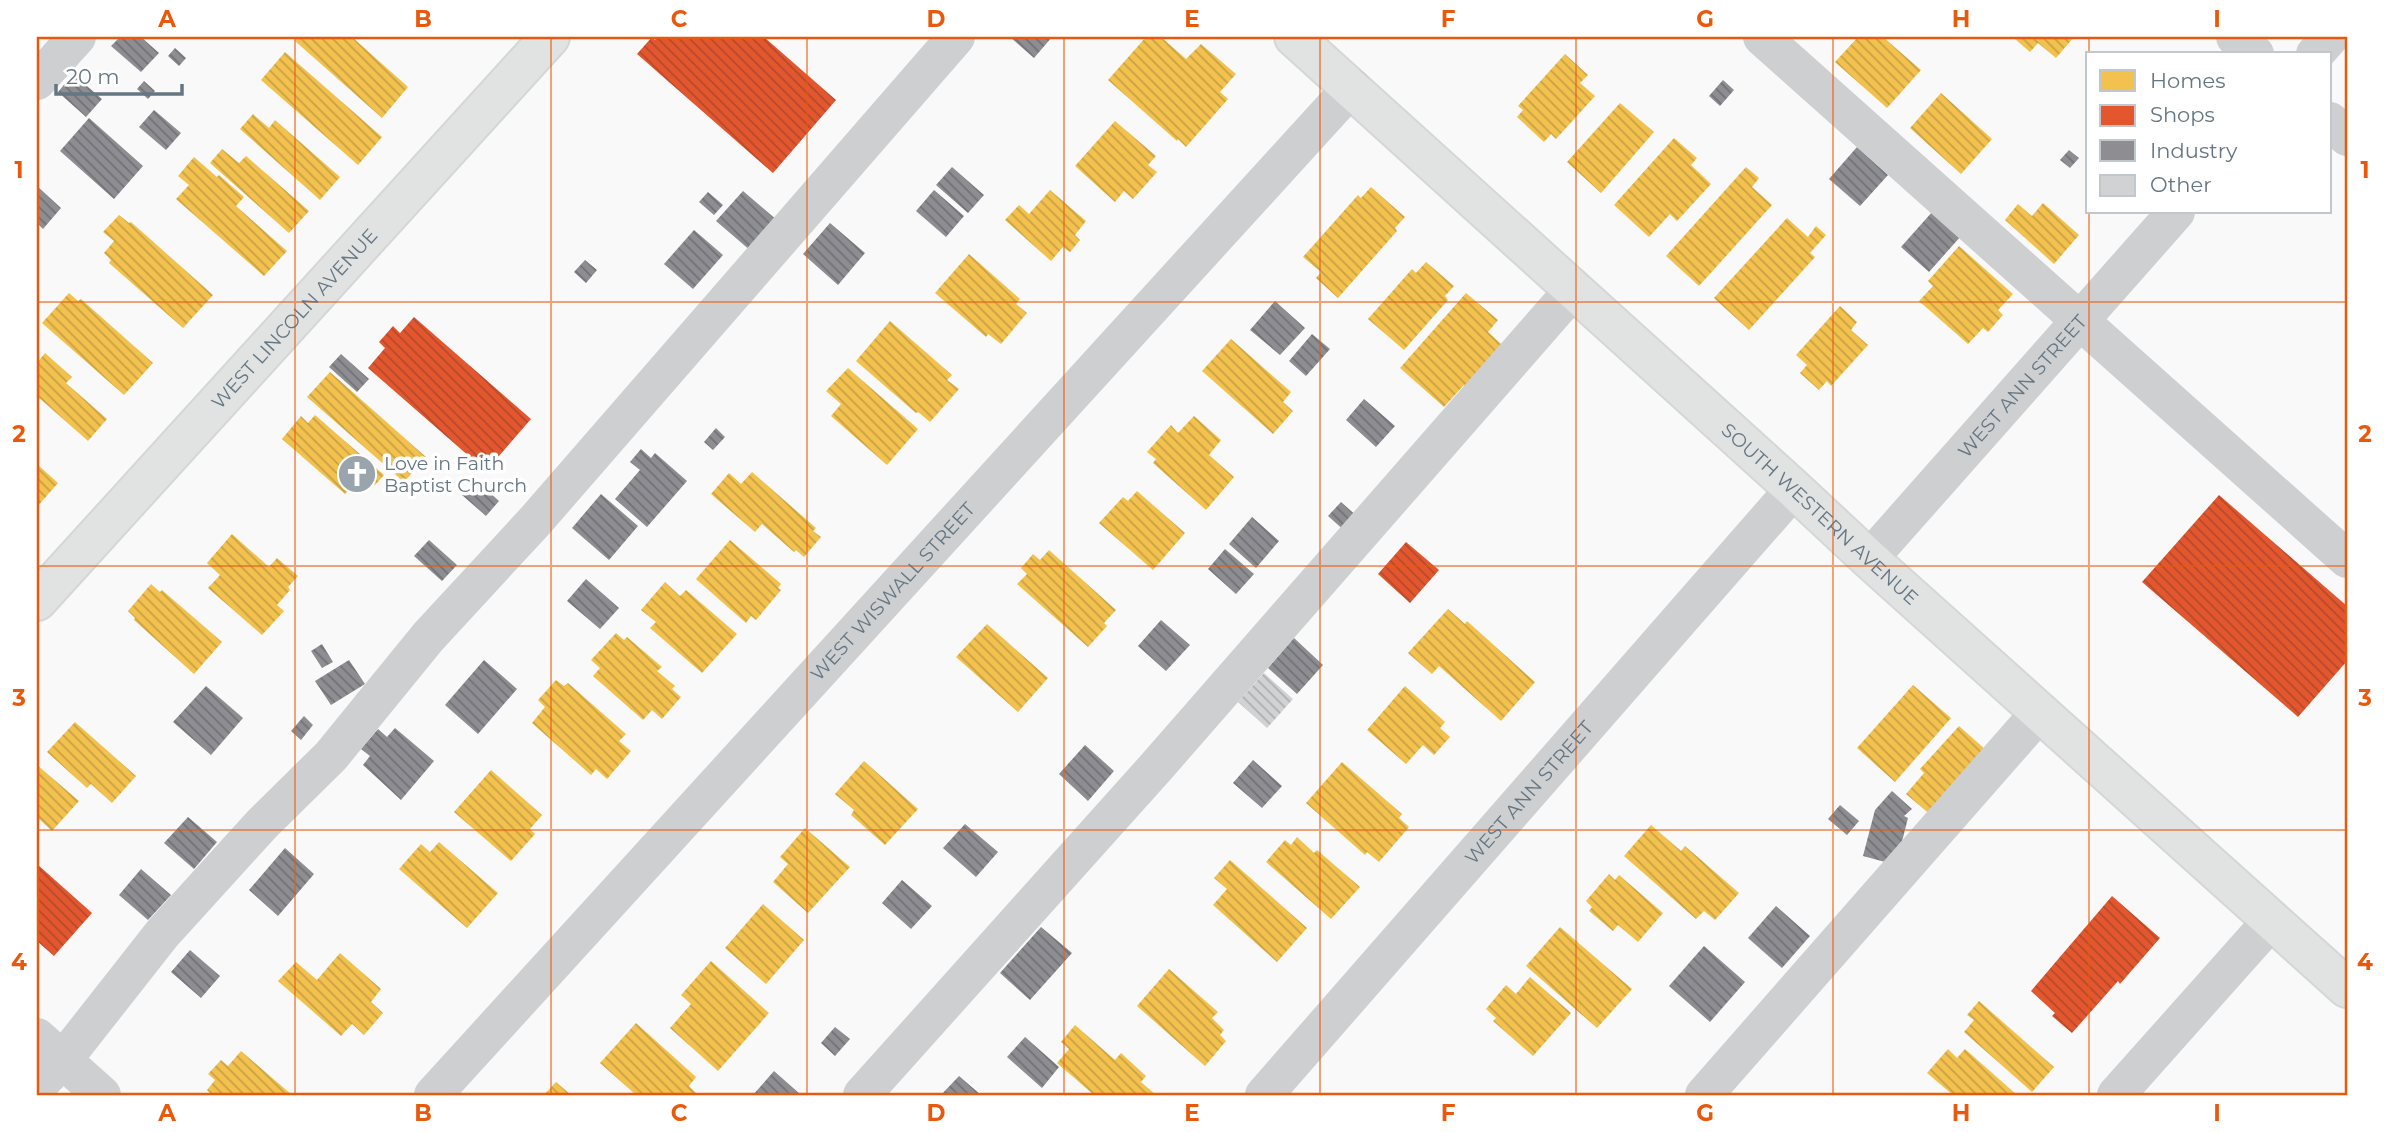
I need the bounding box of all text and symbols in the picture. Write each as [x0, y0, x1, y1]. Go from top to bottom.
text: A [157, 5, 176, 33]
text: B [414, 5, 432, 33]
text: C [671, 5, 688, 33]
text: D [927, 5, 946, 33]
text: E [1184, 5, 1200, 33]
text: F [1441, 5, 1456, 33]
text: G [1696, 5, 1714, 33]
text: H [1952, 5, 1970, 33]
text: I [2213, 5, 2221, 33]
scale bar [56, 52, 182, 96]
legend [2086, 52, 2332, 214]
text: 20 m [66, 64, 120, 89]
text: Homes [2150, 68, 2225, 93]
text: Shops [2150, 102, 2215, 127]
text: Industry [2150, 138, 2238, 163]
text: 1 [14, 156, 24, 184]
text: 1 [2360, 156, 2370, 184]
text: Other [2150, 172, 2212, 197]
street label: WEST LINCOLN AVENUE [206, 224, 382, 413]
street label: WEST ANN STREET [1953, 310, 2091, 462]
street label: SOUTH WESTERN AVENUE [1717, 418, 1923, 609]
text: 2 [12, 420, 26, 448]
text: 2 [2358, 420, 2372, 448]
place label: Love in Faith Baptist Church [384, 452, 527, 497]
church icon: Love in Faith Baptist Church [336, 453, 378, 495]
street label: WEST WISWALL STREET [805, 497, 980, 685]
text: 3 [11, 684, 26, 712]
text: 3 [2357, 684, 2372, 712]
street label: WEST ANN STREET [1460, 716, 1598, 869]
text: 4 [11, 948, 27, 976]
text: 4 [2357, 948, 2373, 976]
text: A [157, 1099, 176, 1127]
text: B [414, 1099, 432, 1127]
text: C [671, 1099, 688, 1127]
text: D [927, 1099, 946, 1127]
text: E [1184, 1099, 1200, 1127]
text: F [1441, 1099, 1456, 1127]
text: G [1696, 1099, 1714, 1127]
text: H [1952, 1099, 1970, 1127]
text: I [2213, 1099, 2221, 1127]

